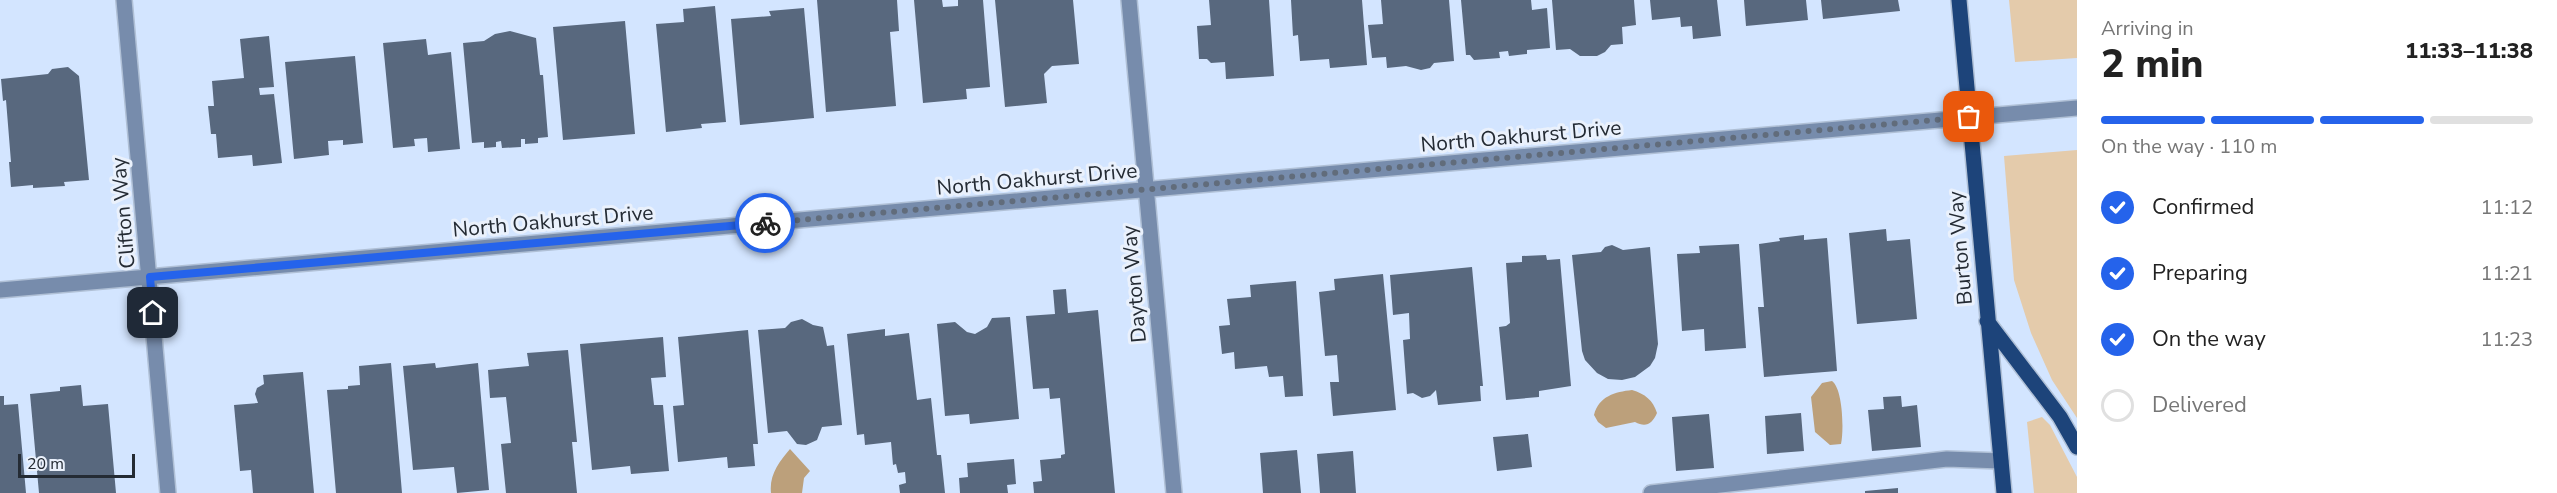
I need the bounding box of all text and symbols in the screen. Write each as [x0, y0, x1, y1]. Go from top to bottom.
text: Arriving in [2101, 15, 2194, 42]
text: 11:33–11:38 [2405, 36, 2533, 66]
text: 2 min [2101, 38, 2204, 91]
pin [1943, 91, 1994, 142]
icon: bag [1952, 100, 1985, 133]
street label: North Oakhurst Drive [1419, 113, 1623, 159]
text: On the way · 110 m [2101, 133, 2277, 160]
street label: Clifton Way [104, 156, 142, 270]
street label: North Oakhurst Drive [935, 156, 1139, 202]
street label: Burton Way [1941, 190, 1979, 306]
icon: check [2101, 191, 2134, 224]
text: Confirmed [2152, 192, 2254, 222]
courier [735, 193, 795, 253]
text: 11:12 [2480, 194, 2533, 221]
street label: North Oakhurst Drive [451, 198, 655, 244]
icon: bike [749, 207, 782, 240]
street label: Dayton Way [1115, 224, 1153, 344]
icon: check [2101, 257, 2134, 290]
text: Preparing [2152, 258, 2248, 288]
text: 11:21 [2480, 260, 2533, 287]
pin [127, 287, 178, 338]
icon: home [136, 296, 169, 329]
icon: check [2101, 323, 2134, 356]
text: On the way [2152, 324, 2266, 354]
text: 11:23 [2480, 326, 2533, 353]
text: Delivered [2152, 390, 2247, 420]
scale bar [18, 451, 135, 478]
text: 20 m [27, 453, 64, 475]

